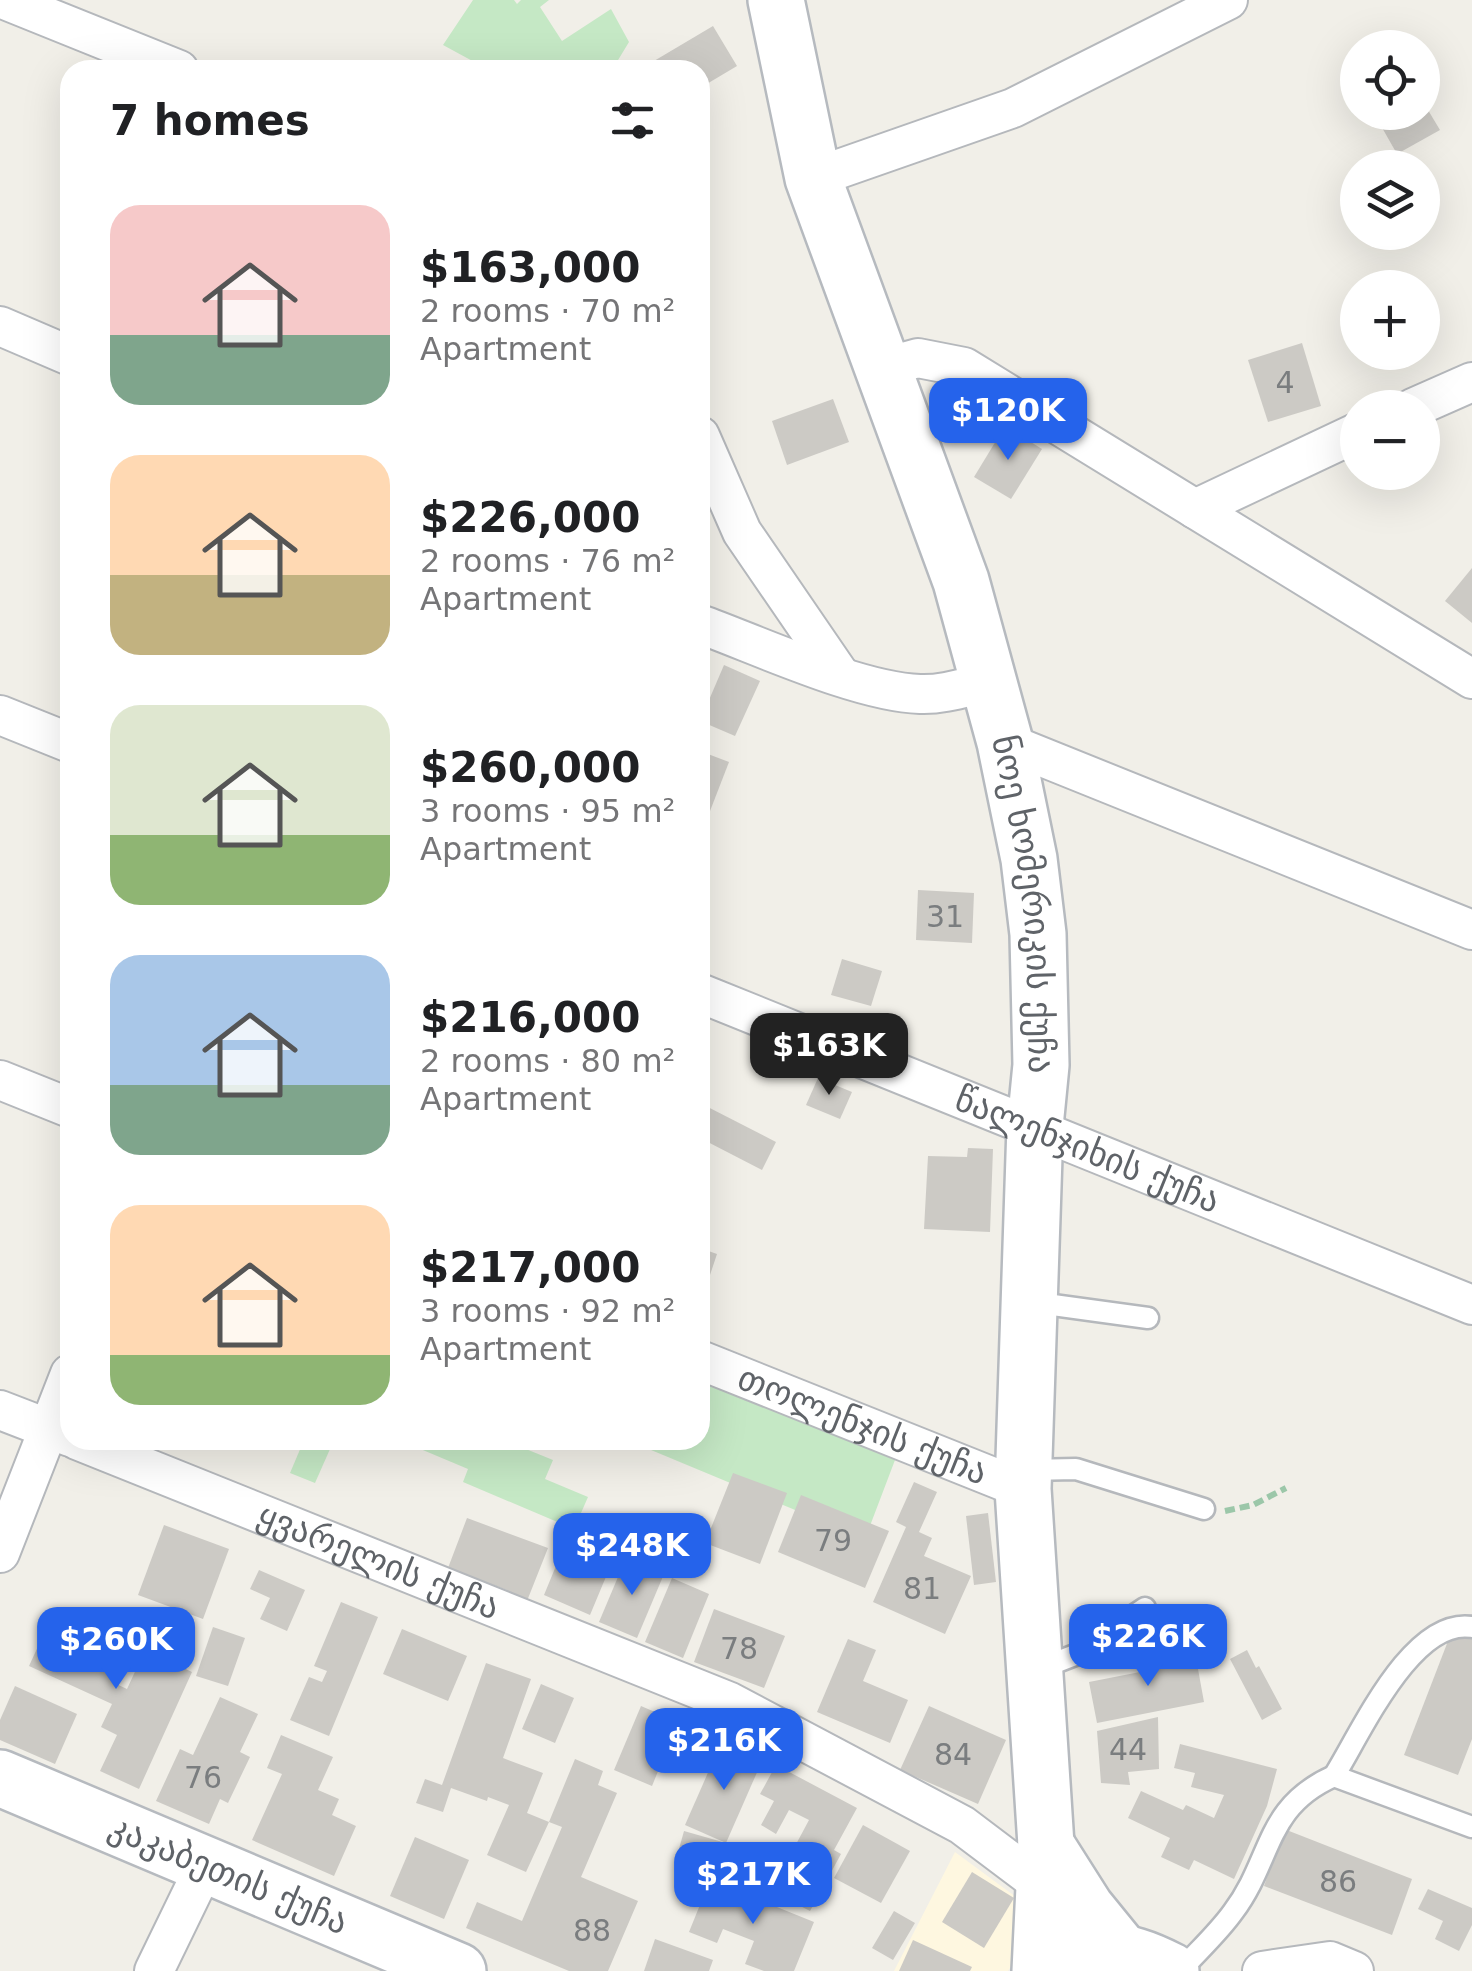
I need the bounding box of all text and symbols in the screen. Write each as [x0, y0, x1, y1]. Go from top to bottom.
map controls [1340, 30, 1440, 490]
button: locate [1340, 30, 1440, 130]
icon: filters [605, 93, 660, 148]
text: 7 homes [110, 96, 310, 145]
button: layers [1340, 150, 1440, 250]
text: $163,000 [420, 243, 641, 292]
icon: home [190, 245, 310, 365]
button: + [1340, 270, 1440, 370]
text: 2 rooms · 70 m² [420, 292, 675, 330]
text: Apartment [420, 330, 591, 368]
house number: 4 [1275, 365, 1295, 400]
pin: $120K [938, 378, 1078, 463]
button: − [1340, 390, 1440, 490]
text: $120K [951, 391, 1065, 429]
text: $226,000 [420, 493, 641, 542]
icon: home [190, 495, 310, 615]
text: 2 rooms · 76 m² [420, 542, 675, 580]
text: Apartment [420, 580, 591, 618]
street label: ნოე ხომერიკის ქუჩა [984, 732, 1061, 1074]
text: $260,000 [420, 743, 641, 792]
icon: home [190, 745, 310, 865]
text: 3 rooms · 95 m² [420, 792, 675, 830]
text: Apartment [420, 830, 591, 868]
house number: 31 [926, 899, 964, 934]
text: $216,000 [420, 993, 641, 1042]
icon: home [190, 995, 310, 1115]
pin: $163K [759, 1013, 899, 1098]
text: $163K [772, 1026, 886, 1064]
text: 2 rooms · 80 m² [420, 1042, 675, 1080]
street label: წალენჯიხის ქუჩა [950, 1078, 1226, 1221]
text: Apartment [420, 1080, 591, 1118]
text: $217,000 [420, 1243, 641, 1292]
icon: home [190, 1245, 310, 1365]
text: 3 rooms · 92 m² [420, 1292, 675, 1330]
text: Apartment [420, 1330, 591, 1368]
street label: თოლენჯის ქუჩა [732, 1357, 993, 1493]
street label: ყვარელის ქუჩა [252, 1495, 505, 1627]
pin: $248K [562, 1513, 702, 1598]
house number: 79 [814, 1523, 852, 1558]
text: $248K [575, 1526, 689, 1564]
house number: 81 [903, 1571, 941, 1606]
pin: $226K [1078, 1604, 1218, 1689]
pin: $260K [46, 1607, 186, 1692]
text: $226K [1091, 1617, 1205, 1655]
text: $260K [59, 1620, 173, 1658]
house number: 78 [720, 1631, 758, 1666]
pin: $216K [654, 1708, 794, 1793]
text: $216K [667, 1721, 781, 1759]
house number: 44 [1109, 1732, 1147, 1767]
house number: 84 [934, 1737, 972, 1772]
house number: 76 [184, 1760, 222, 1795]
street label: კაკაბეთის ქუჩა [103, 1806, 354, 1942]
pin: $217K [683, 1842, 823, 1927]
text: $217K [696, 1855, 810, 1893]
house number: 86 [1319, 1864, 1357, 1899]
house number: 88 [573, 1913, 611, 1948]

